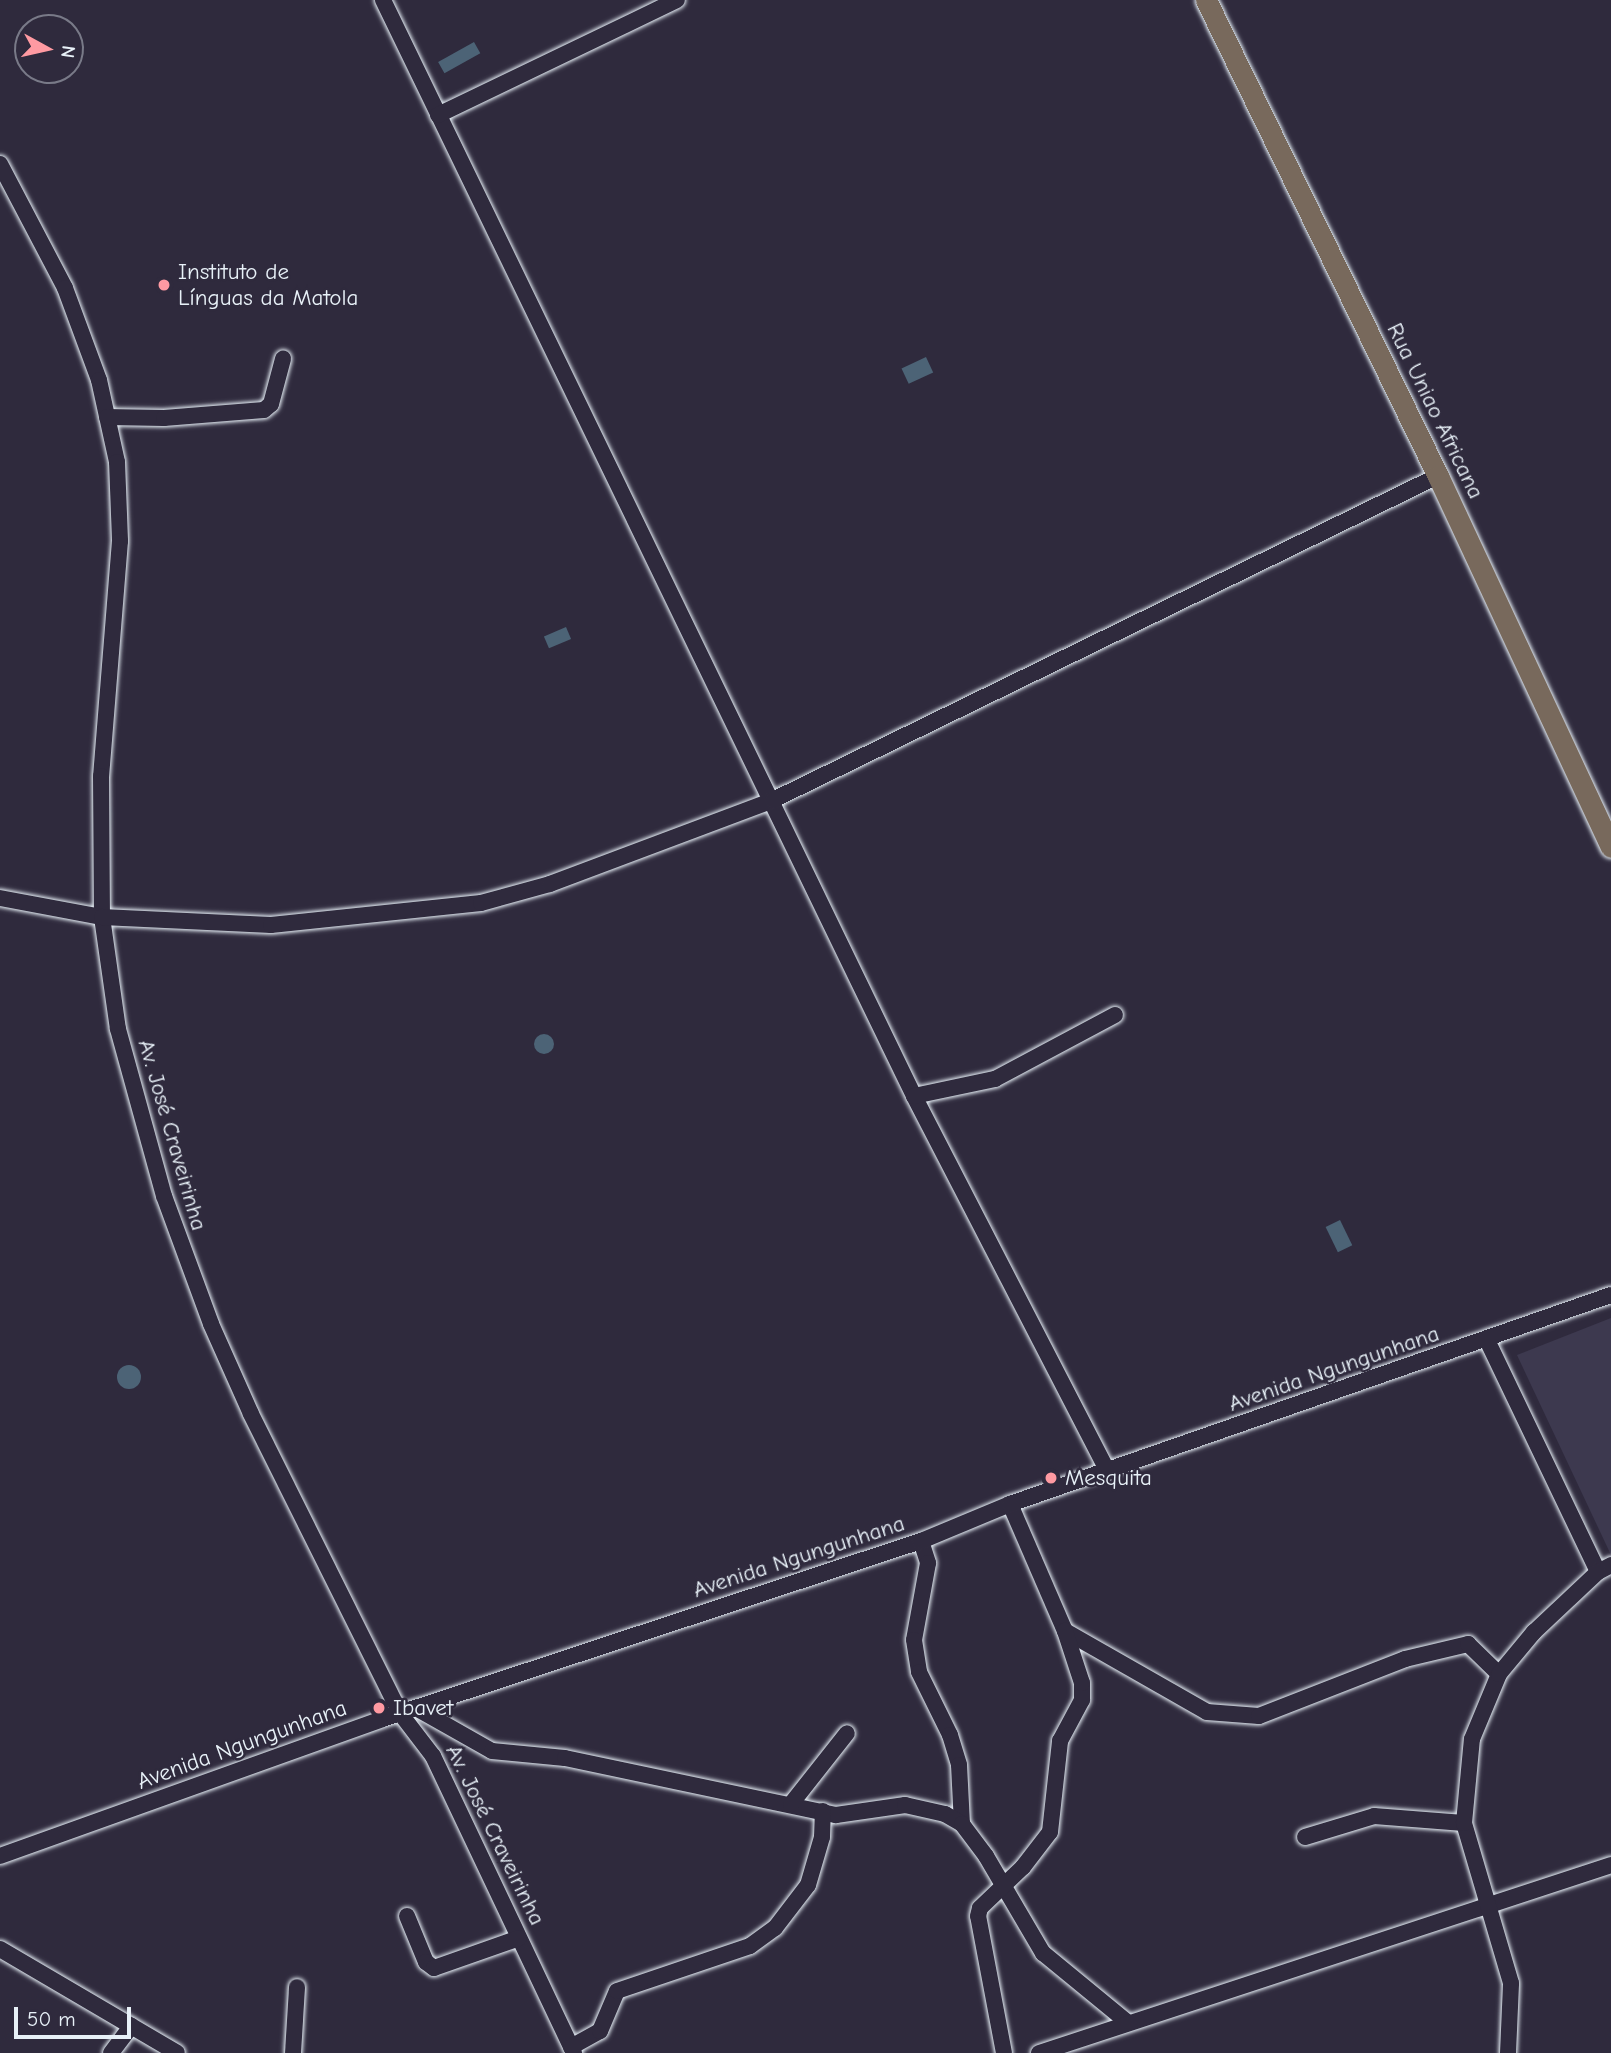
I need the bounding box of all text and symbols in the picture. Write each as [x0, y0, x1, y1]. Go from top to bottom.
north arrow [14, 14, 84, 84]
text: N [56, 44, 80, 59]
place label: Instituto de Línguas da Matola [178, 258, 358, 312]
marker: Instituto de Línguas da Matola [156, 277, 172, 293]
street label: Rua Uniao Africana [1380, 319, 1490, 503]
street label: Av. José Craveirinha [132, 1036, 212, 1234]
street label: Avenida Ngungunhana [1225, 1320, 1443, 1418]
place label: Mesquita [1065, 1464, 1152, 1492]
marker: Mesquita [1043, 1470, 1059, 1486]
street label: Avenida Ngungunhana [690, 1510, 908, 1604]
street label: Avenida Ngungunhana [133, 1694, 351, 1796]
place label: Ibavet [393, 1694, 453, 1722]
marker: Ibavet [371, 1700, 387, 1716]
street label: Av. José Craveirinha [439, 1740, 551, 1930]
scale bar [18, 1994, 135, 2038]
text: 50 m [27, 2007, 76, 2031]

